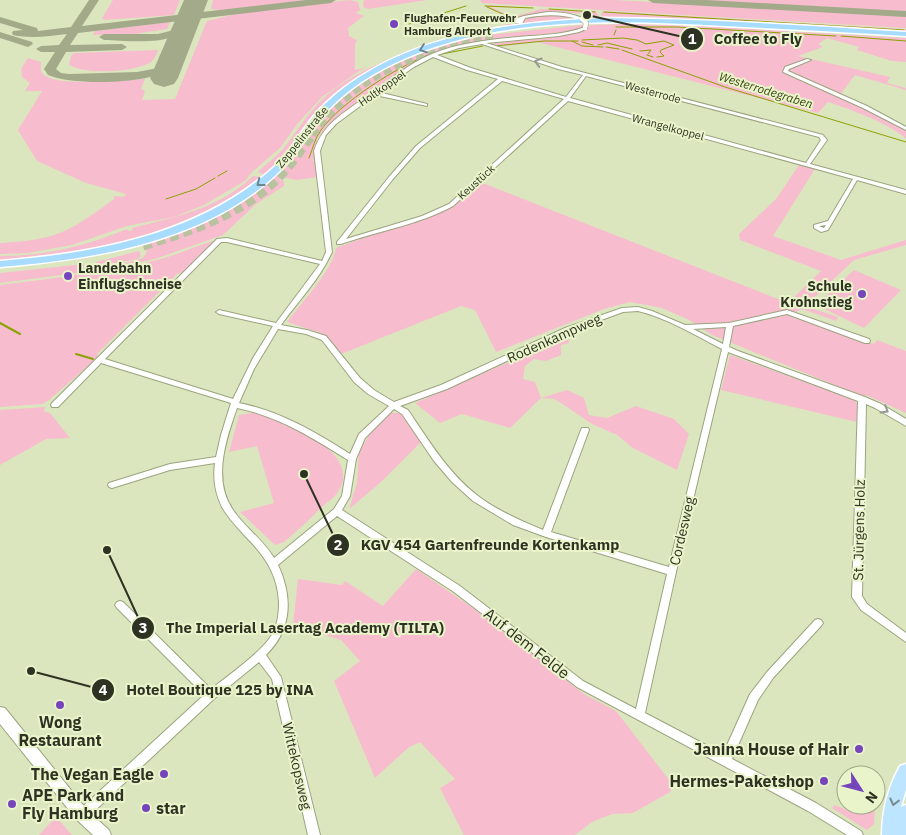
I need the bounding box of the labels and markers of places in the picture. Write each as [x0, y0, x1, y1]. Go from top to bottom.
place label: Flughafen-Feuerwehr Hamburg Airport [404, 11, 517, 38]
marker: Flughafen-Feuerwehr Hamburg Airport [388, 18, 400, 30]
callout: Coffee to Fly [679, 24, 812, 54]
place label: Landebahn Einflugschneise [78, 259, 182, 293]
marker: Landebahn Einflugschneise [62, 270, 74, 282]
place label: Schule Krohnstieg [780, 277, 852, 311]
marker: Schule Krohnstieg [856, 288, 868, 300]
callout: KGV 454 Gartenfreunde Kortenkamp [325, 530, 629, 560]
callout: The Imperial Lasertag Academy (TILTA) [131, 613, 454, 643]
callout: Hotel Boutique 125 by INA [91, 675, 324, 705]
marker: Wong Restaurant [54, 699, 66, 711]
place label: Wong Restaurant [18, 712, 102, 750]
place label: Janina House of Hair [693, 739, 850, 759]
marker: Janina House of Hair [853, 743, 865, 755]
place label: The Vegan Eagle [31, 764, 154, 784]
marker: The Vegan Eagle [158, 768, 170, 780]
place label: Hermes-Paketshop [670, 771, 814, 791]
marker: Hermes-Paketshop [818, 775, 830, 787]
place label: APE Park and Fly Hamburg [22, 785, 124, 823]
marker: APE Park and Fly Hamburg [6, 798, 18, 810]
place label: star [156, 798, 186, 818]
marker: star [140, 802, 152, 814]

